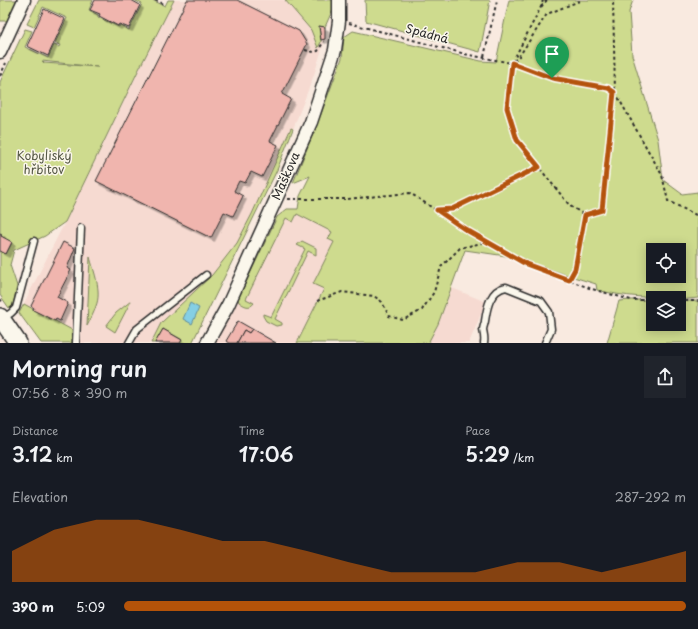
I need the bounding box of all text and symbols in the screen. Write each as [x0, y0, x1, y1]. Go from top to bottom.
street label: Spádná [404, 19, 451, 47]
pin [535, 37, 569, 78]
icon: arrive [541, 43, 563, 65]
park label: Kobyliský hřbitov [17, 146, 71, 178]
street label: Maškova [266, 148, 304, 203]
map controls [646, 243, 686, 331]
button: locate [646, 243, 686, 283]
button: layers [646, 291, 686, 331]
text: Morning run [12, 351, 147, 384]
button: share [644, 356, 686, 398]
text: 07:56 · 8 × 390 m [12, 383, 127, 402]
text: Distance [12, 422, 58, 439]
text: Time [239, 422, 265, 439]
text: Pace [465, 422, 490, 439]
text: 3.12 [12, 439, 53, 469]
text: 17:06 [239, 439, 294, 469]
text: 5:29 [465, 439, 510, 469]
text: km [53, 449, 73, 466]
text: /km [510, 449, 534, 466]
text: Elevation [12, 487, 68, 506]
text: 287–292 m [615, 487, 686, 506]
text: 390 m [12, 597, 54, 616]
text: 5:09 [76, 597, 105, 616]

